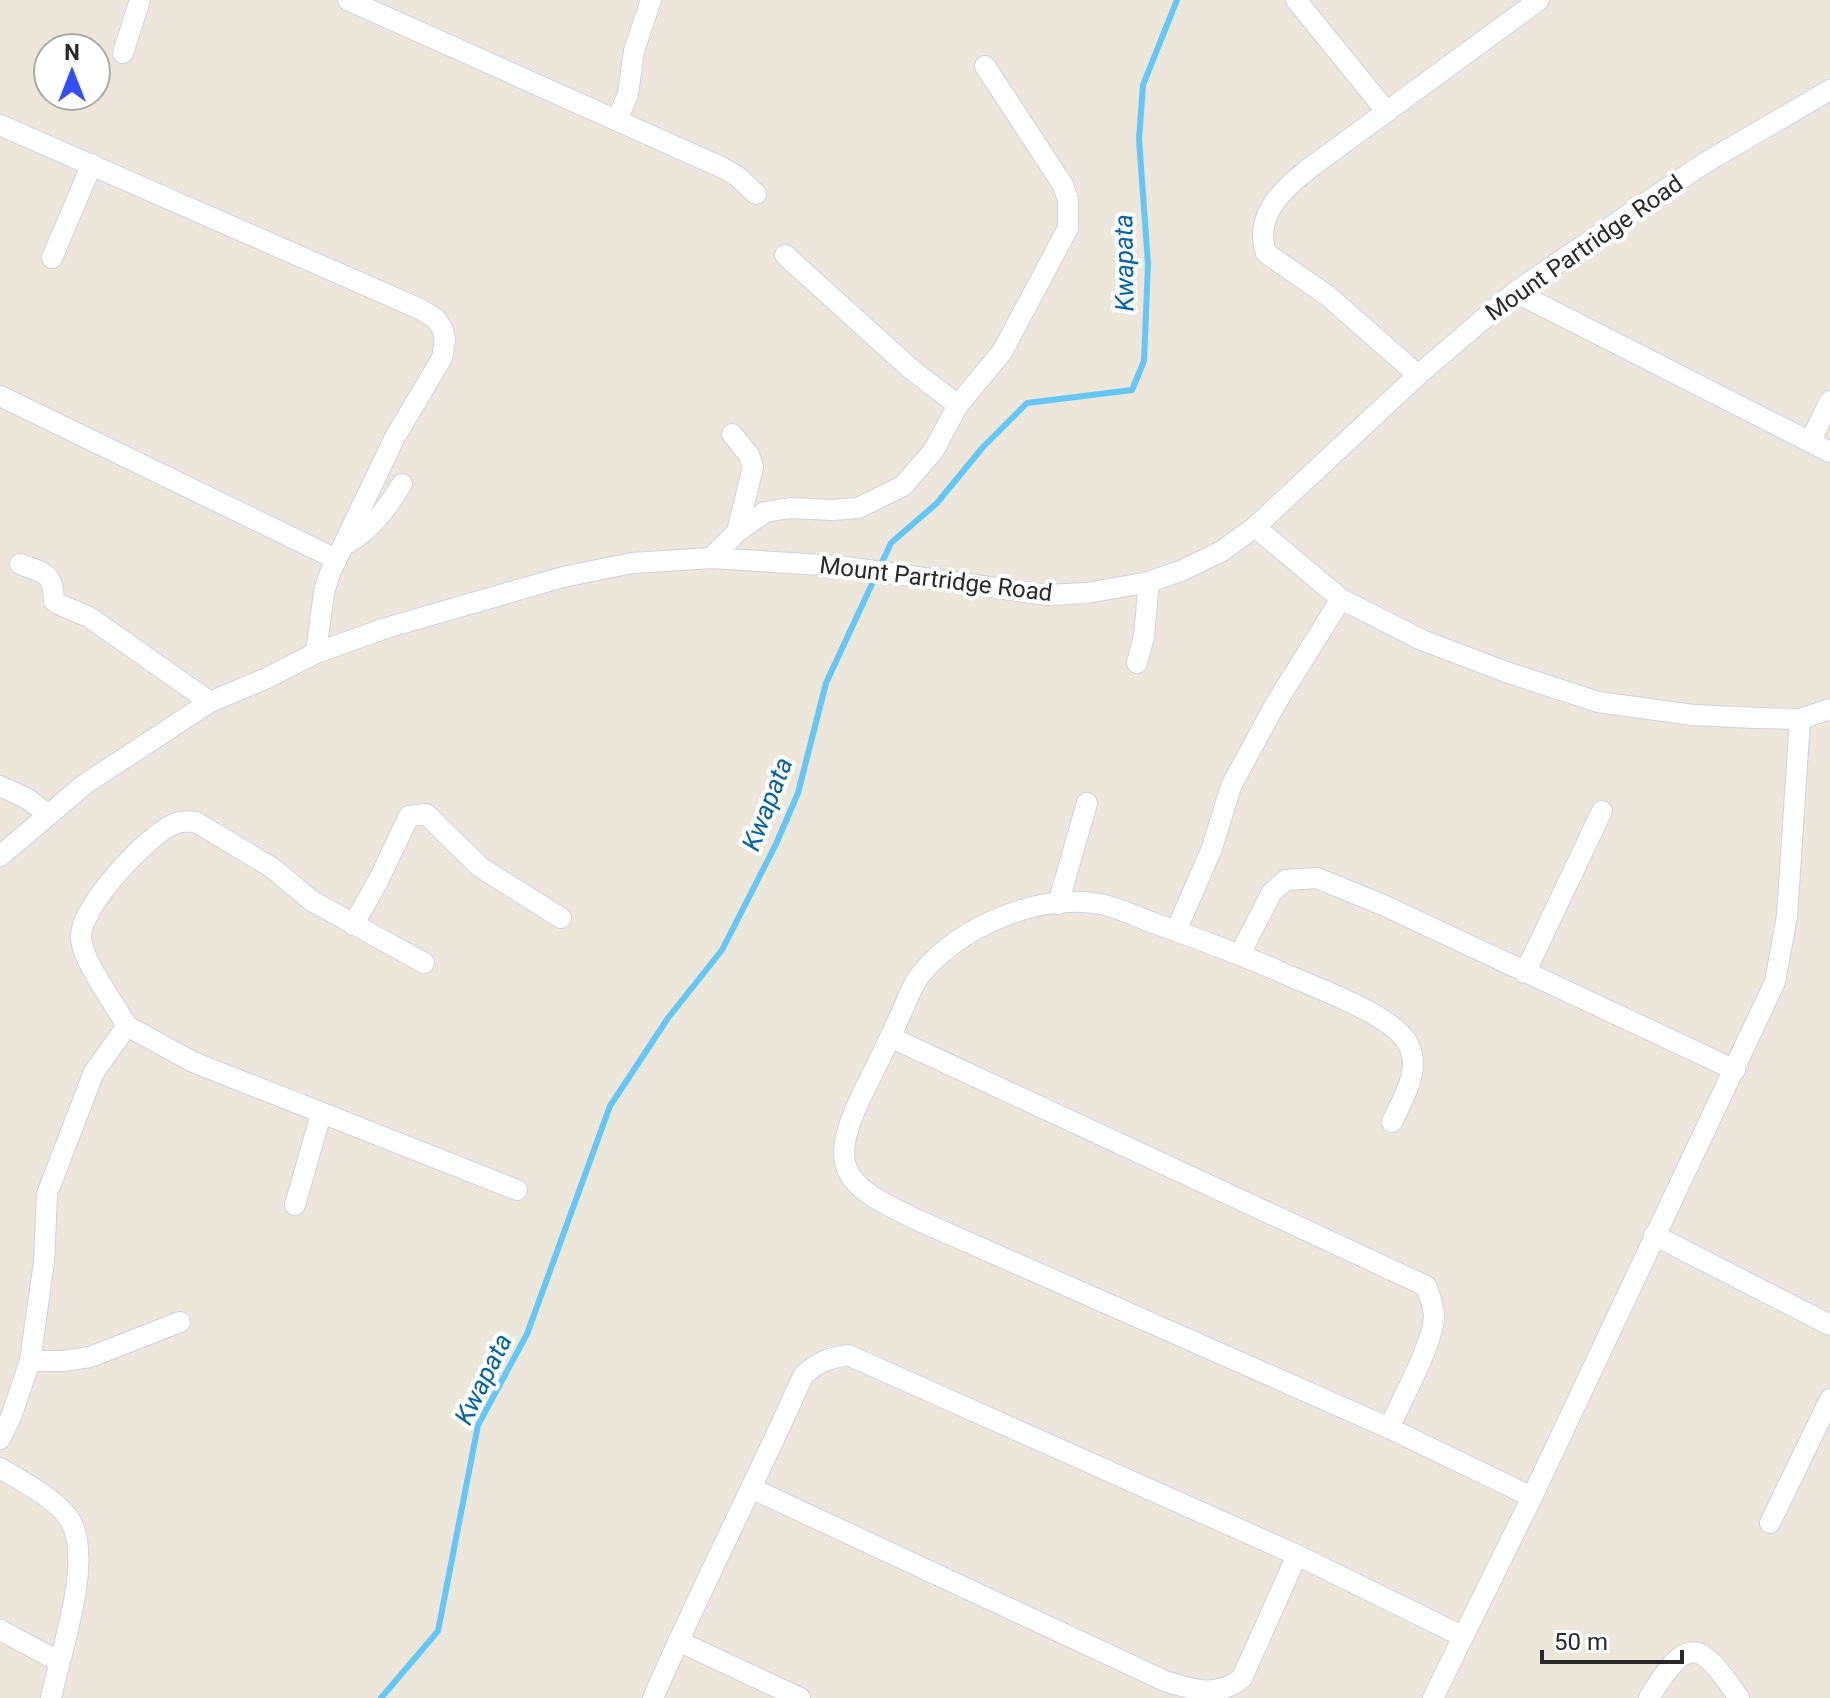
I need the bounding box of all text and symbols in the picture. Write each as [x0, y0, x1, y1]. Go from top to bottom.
north arrow [32, 32, 112, 112]
text: N [64, 40, 80, 65]
street label: Mount Partridge Road [1480, 169, 1688, 327]
water label: Kwapata [1108, 214, 1140, 312]
street label: Mount Partridge Road [818, 551, 1054, 607]
water label: Kwapata [736, 753, 798, 855]
water label: Kwapata [448, 1329, 518, 1429]
scale bar [1542, 1614, 1682, 1664]
text: 50 m [1554, 1628, 1608, 1656]

